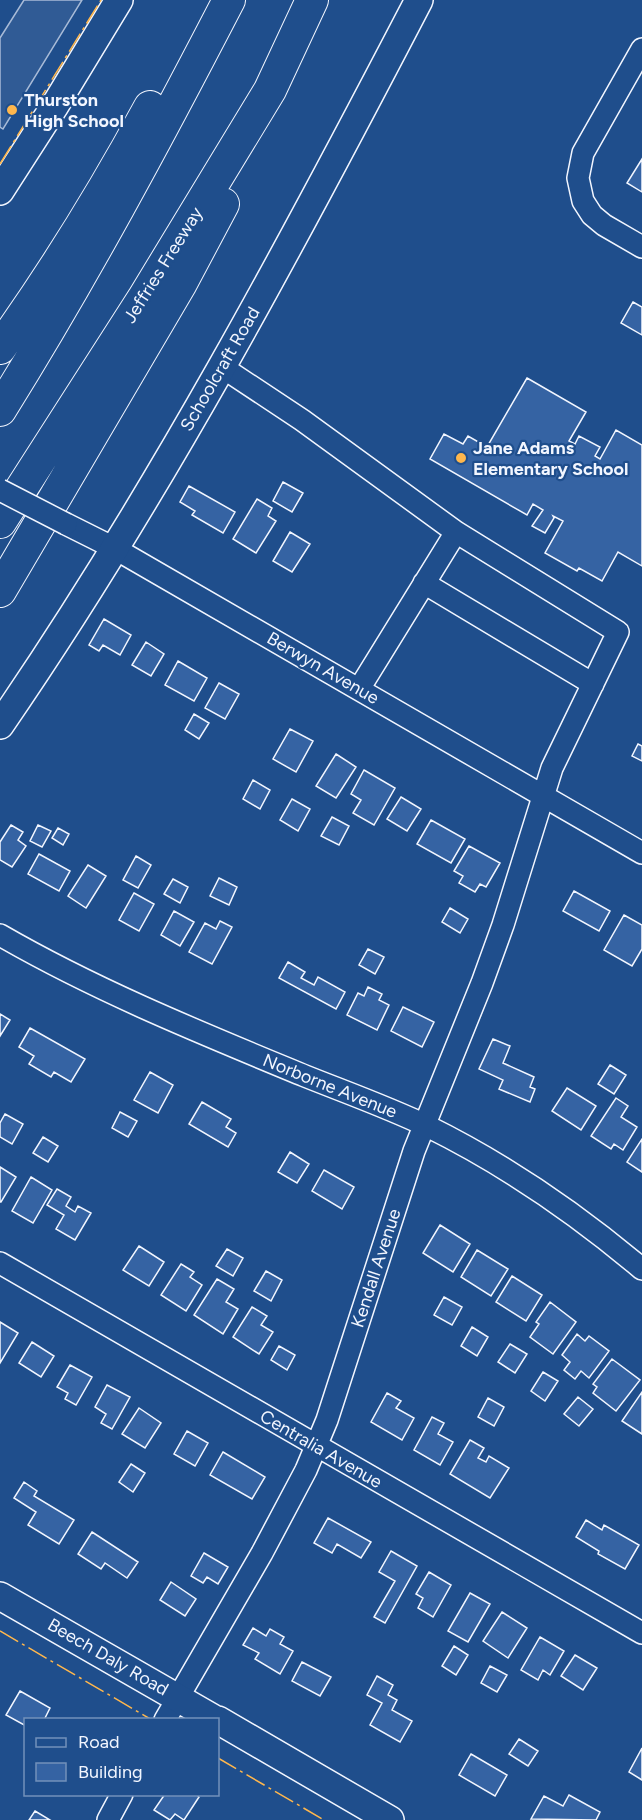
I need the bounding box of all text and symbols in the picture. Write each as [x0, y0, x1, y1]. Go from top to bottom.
place label: Thurston High School [24, 89, 124, 132]
marker: Thurston High School [5, 103, 19, 117]
street label: Jeffries Freeway [118, 202, 208, 327]
street label: Schoolcraft Road [175, 303, 265, 435]
place label: Jane Adams Elementary School [473, 437, 628, 480]
marker: Jane Adams Elementary School [454, 451, 468, 465]
street label: Berwyn Avenue [263, 627, 383, 709]
street label: Norborne Avenue [260, 1049, 400, 1123]
street label: Kendall Avenue [346, 1206, 406, 1330]
street label: Centralia Avenue [256, 1405, 386, 1493]
street label: Beech Daly Road [44, 1614, 172, 1700]
legend [24, 1718, 219, 1796]
text: Road [78, 1731, 119, 1753]
text: Building [78, 1761, 143, 1783]

